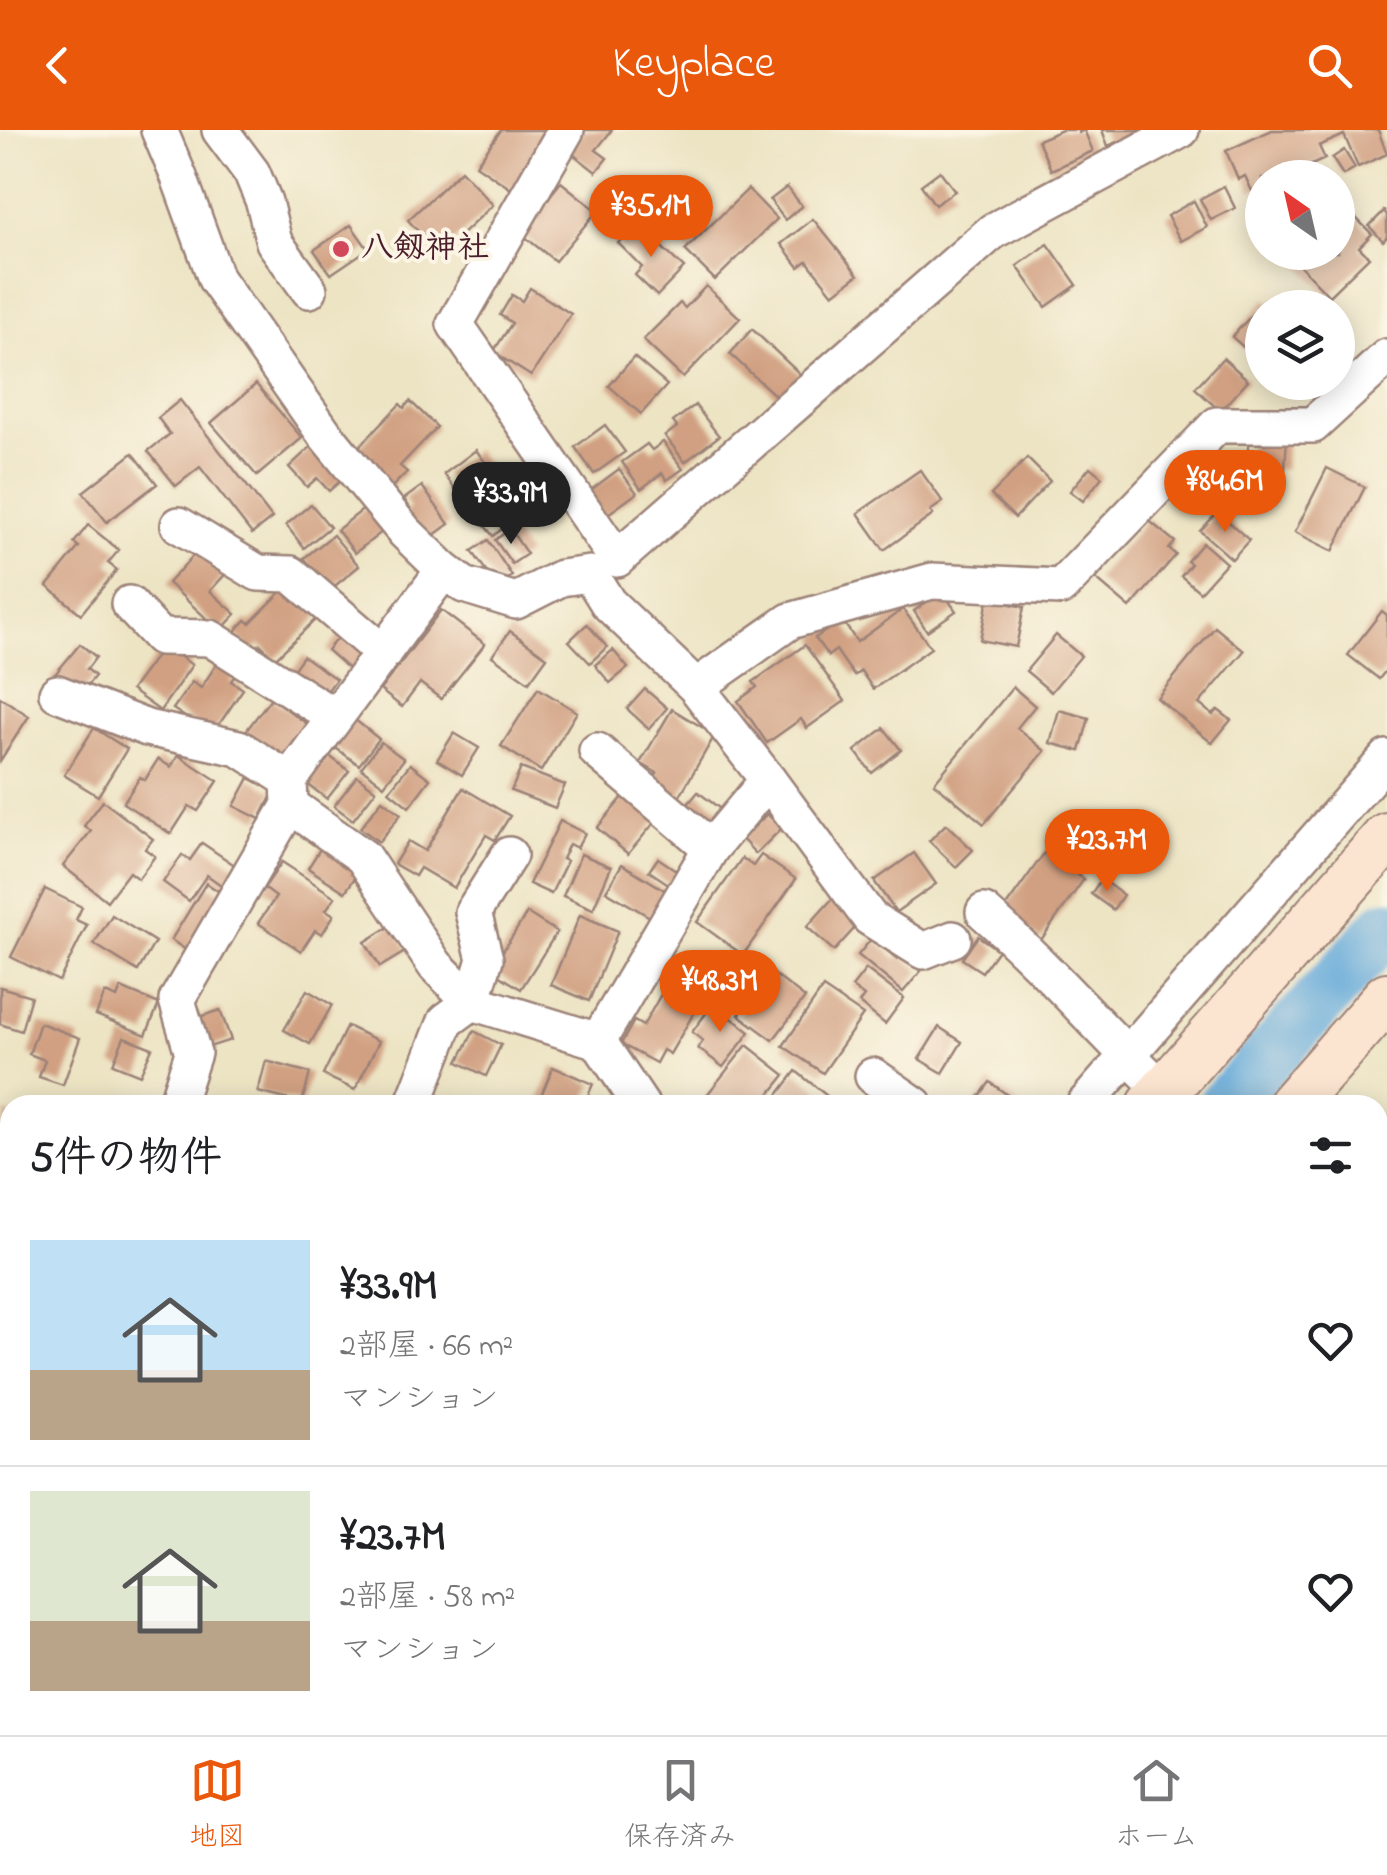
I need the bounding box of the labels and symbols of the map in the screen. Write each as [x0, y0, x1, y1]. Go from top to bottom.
north arrow [1245, 160, 1355, 270]
pin: ¥35.1M [570, 175, 732, 260]
place label: 八剱神社 [361, 226, 489, 273]
marker: 八剱神社 [330, 238, 352, 260]
pin: ¥84.6M [1144, 450, 1306, 535]
pin: ¥33.9M [430, 462, 592, 547]
pin: ¥23.7M [1026, 809, 1188, 894]
pin: ¥48.3M [639, 950, 801, 1035]

